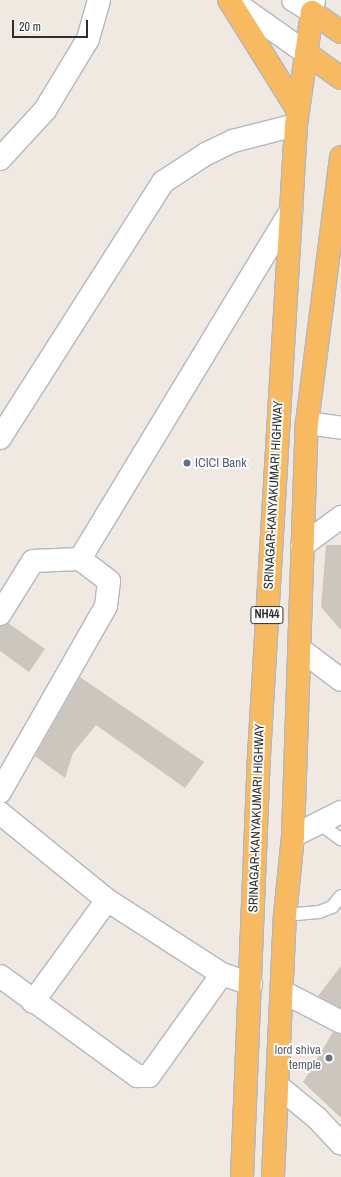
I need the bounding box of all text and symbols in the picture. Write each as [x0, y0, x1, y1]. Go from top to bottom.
scale bar [14, 12, 90, 38]
text: 20 m [19, 19, 41, 35]
street label: SRINAGAR-KANYAKUMARI HIGHWAY [261, 400, 287, 590]
place label: ICICI Bank [195, 455, 247, 471]
marker: ICICI Bank [182, 458, 192, 468]
road number: NH44 [250, 605, 284, 625]
street label: SRINAGAR-KANYAKUMARI HIGHWAY [246, 723, 268, 913]
place label: lord shiva temple [275, 1043, 321, 1074]
marker: lord shiva temple [324, 1053, 334, 1063]

